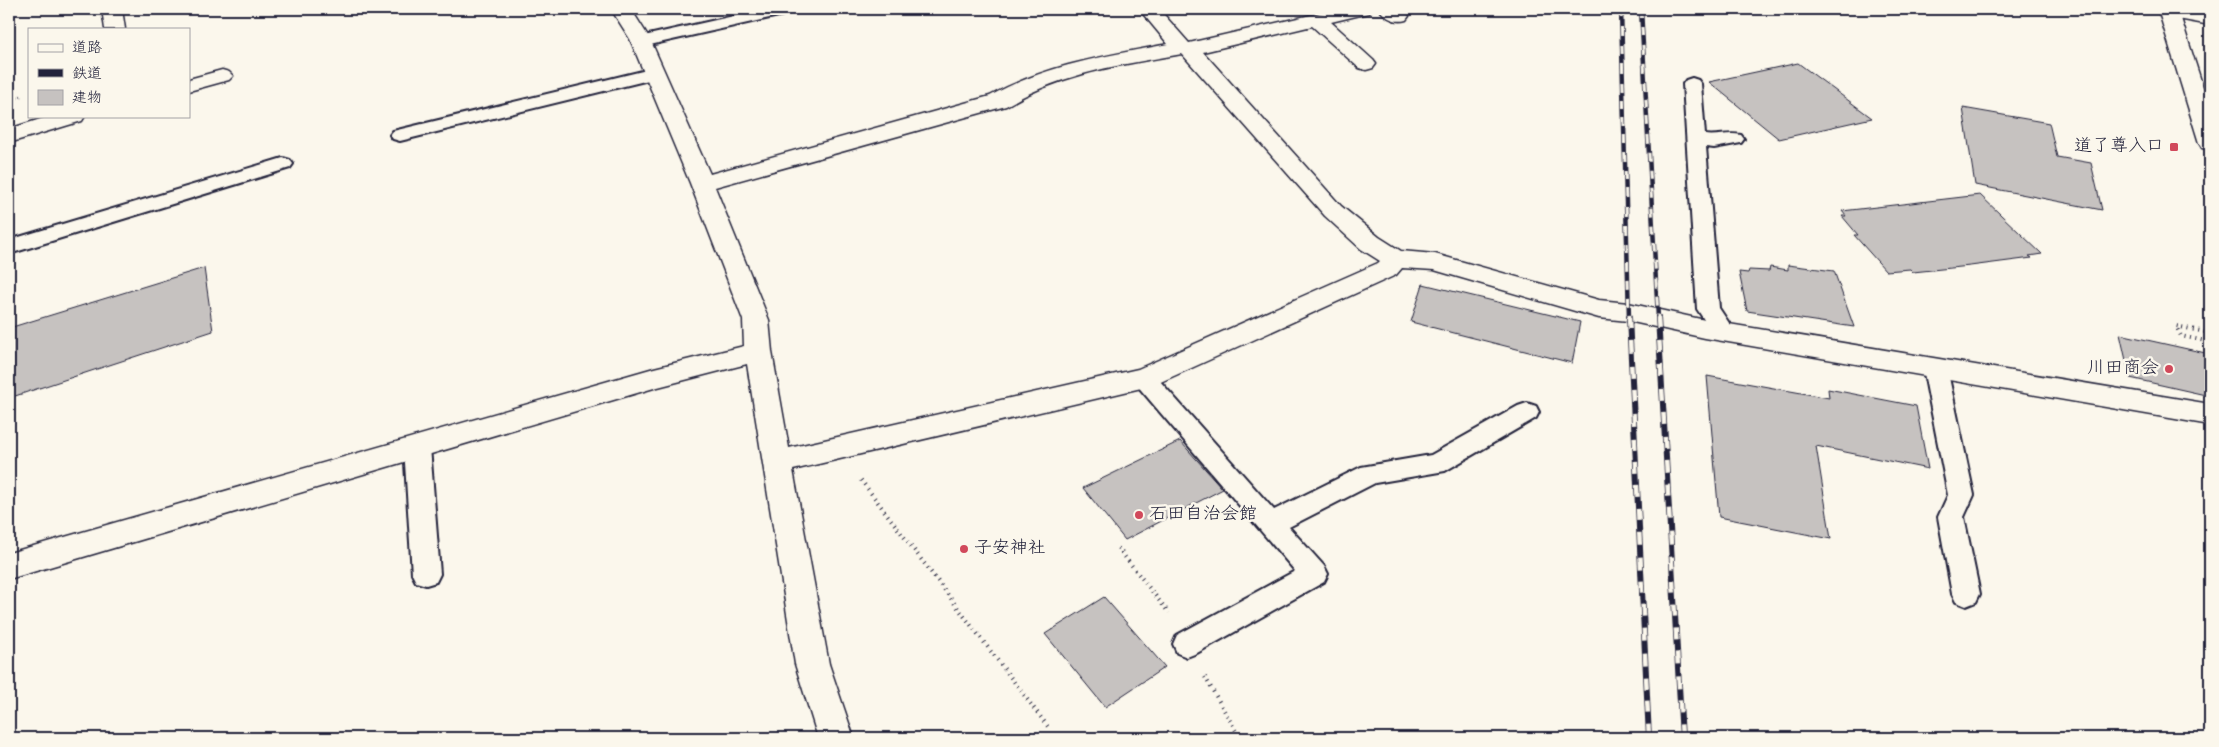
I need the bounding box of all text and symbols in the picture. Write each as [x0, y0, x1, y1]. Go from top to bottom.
legend [28, 28, 190, 118]
text: 道路 [72, 37, 102, 59]
text: 鉄道 [72, 63, 102, 85]
text: 建物 [72, 87, 102, 109]
place label: 道了尊入口 [2074, 134, 2164, 160]
marker: 道了尊入口 [2168, 141, 2180, 153]
place label: 川田商会 [2087, 356, 2159, 382]
marker: 川田商会 [2163, 363, 2175, 375]
place label: 石田自治会館 [1149, 502, 1257, 528]
marker: 石田自治会館 [1133, 509, 1145, 521]
place label: 子安神社 [974, 536, 1046, 562]
marker: 子安神社 [958, 543, 970, 555]

